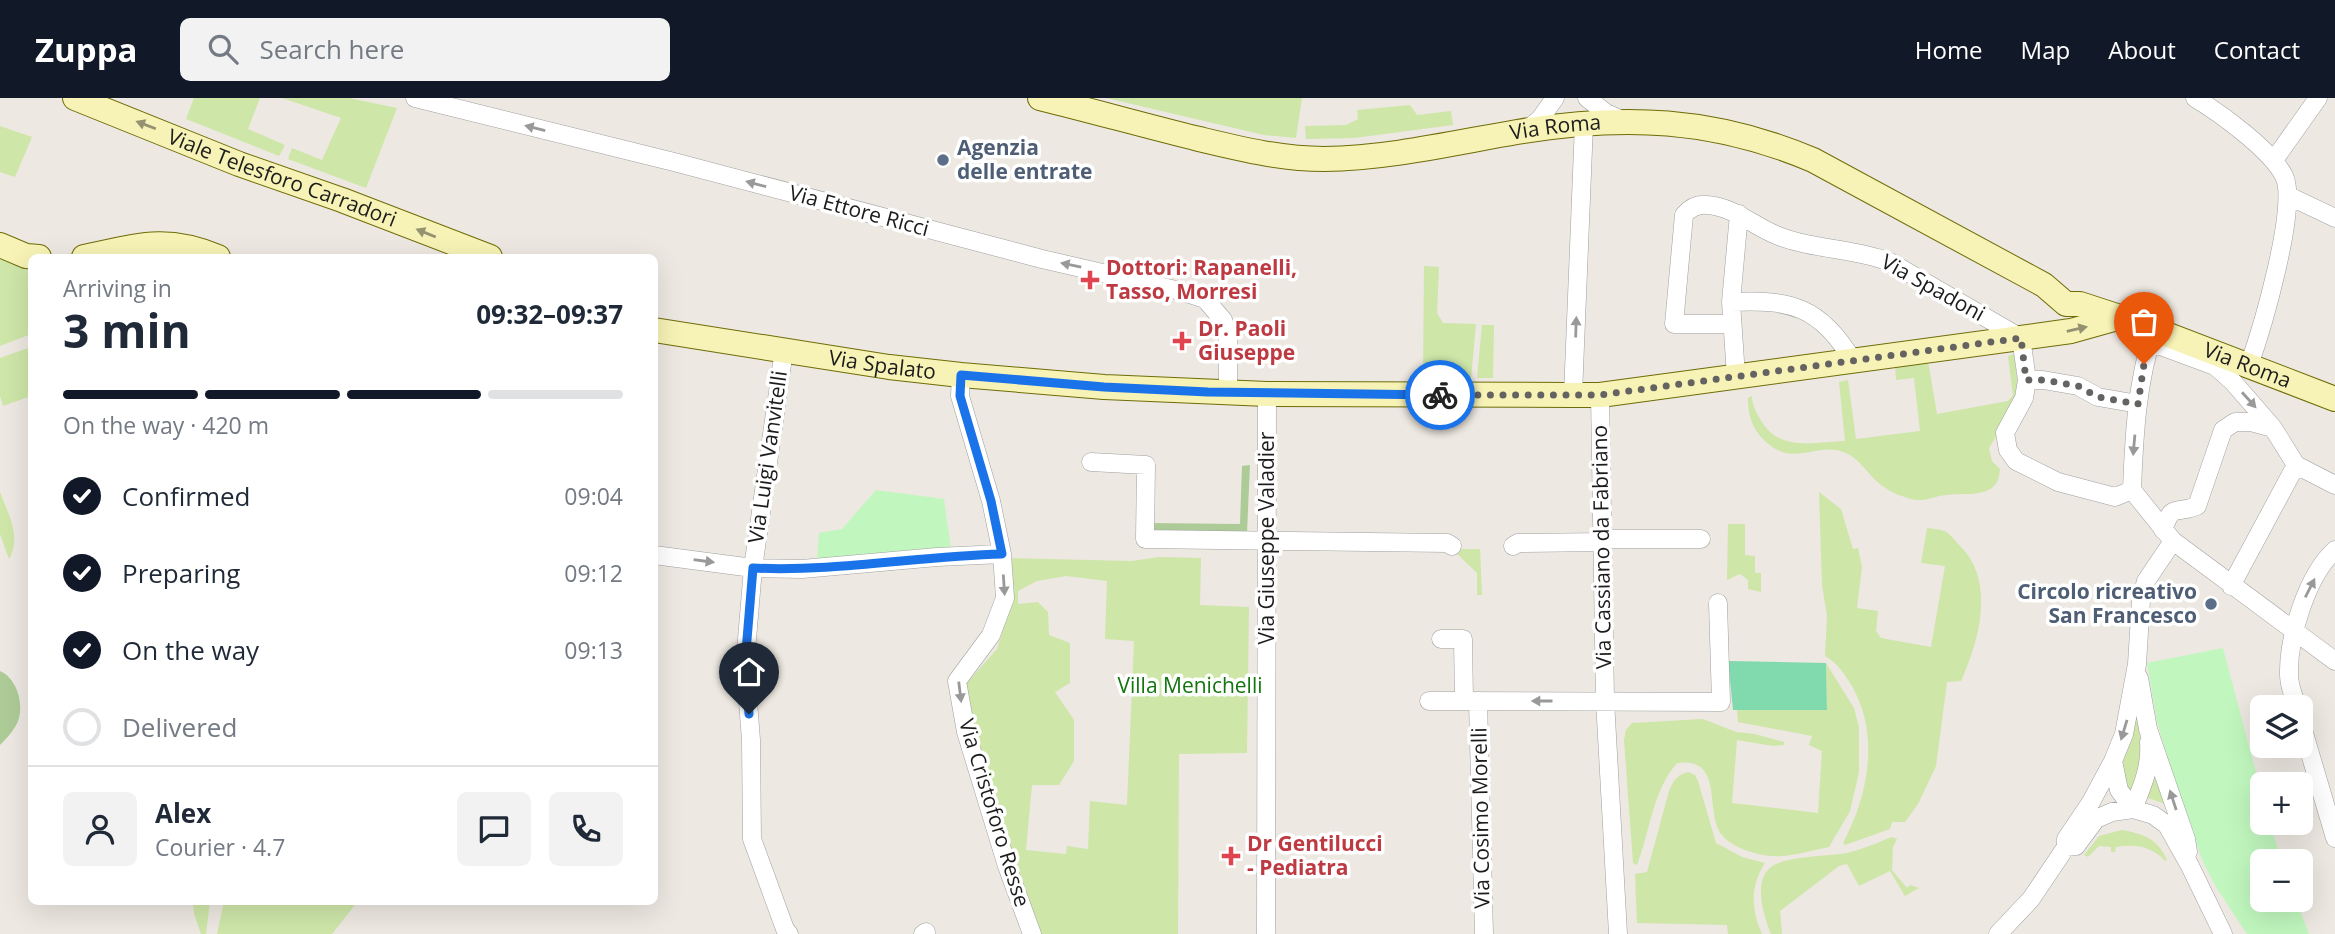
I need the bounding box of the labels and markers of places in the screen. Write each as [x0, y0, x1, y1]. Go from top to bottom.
place label: Agenzia delle entrate [957, 133, 1092, 185]
marker: Agenzia delle entrate [935, 152, 951, 168]
place label: Dottori: Rapanelli, Tasso, Morresi [1106, 253, 1297, 305]
marker: Dottori: Rapanelli, Tasso, Morresi [1080, 270, 1100, 290]
pin [2114, 292, 2174, 364]
place label: Dr. Paoli Giuseppe [1198, 314, 1295, 366]
marker: Dr. Paoli Giuseppe [1172, 331, 1192, 351]
place label: Circolo ricreativo San Francesco [2017, 577, 2197, 629]
marker: Circolo ricreativo San Francesco [2203, 596, 2219, 612]
pin [719, 642, 779, 714]
place label: Dr Gentilucci - Pediatra [1247, 829, 1383, 881]
marker: Dr Gentilucci - Pediatra [1221, 846, 1241, 866]

